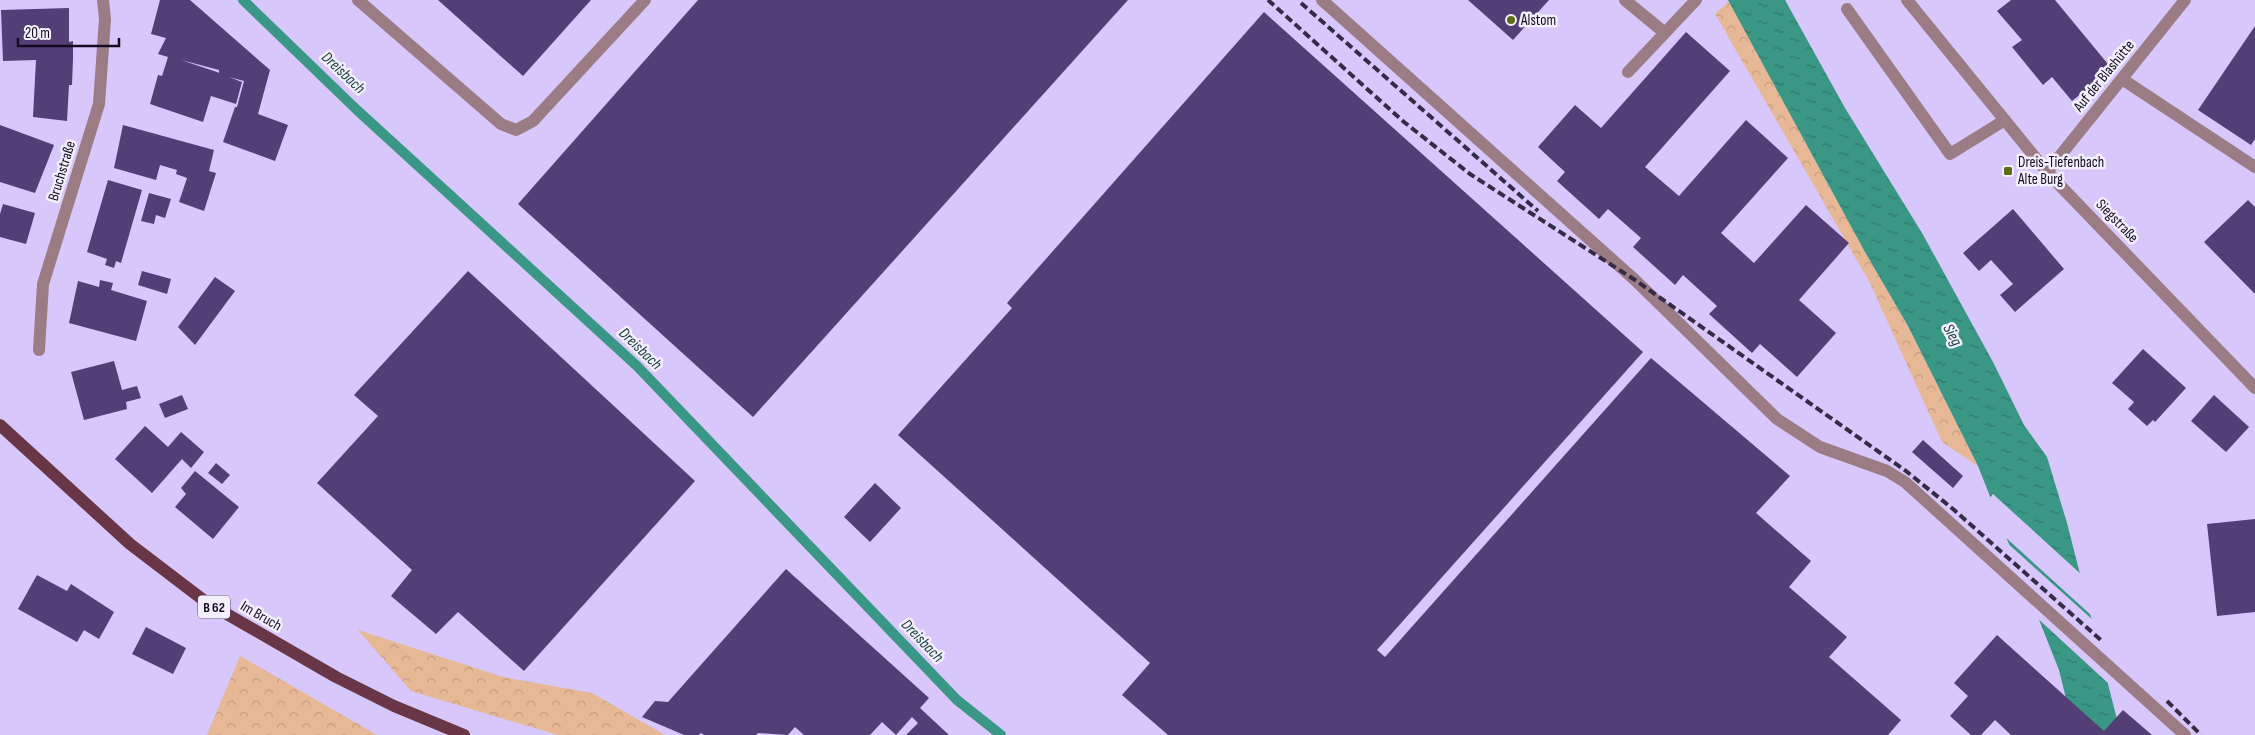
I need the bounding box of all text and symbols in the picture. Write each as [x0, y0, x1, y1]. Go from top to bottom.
place label: Alstom [1520, 11, 1556, 30]
marker: Alstom [1505, 14, 1517, 26]
scale bar [18, 15, 119, 47]
text: 20 m [25, 24, 50, 43]
street label: Auf der Blashütte [2069, 36, 2139, 116]
water label: Dreisbach [317, 48, 369, 98]
street label: Bruchstraße [44, 139, 80, 203]
place label: Dreis-Tiefenbach Alte Burg [2017, 153, 2104, 189]
marker: Dreis-Tiefenbach Alte Burg [2002, 165, 2014, 177]
street label: Siegstraße [2092, 195, 2142, 247]
water label: Sieg [1938, 321, 1966, 350]
water label: Dreisbach [614, 324, 666, 374]
road number: B 62 [198, 596, 230, 618]
street label: Im Bruch [237, 597, 285, 635]
water label: Dreisbach [897, 615, 947, 667]

